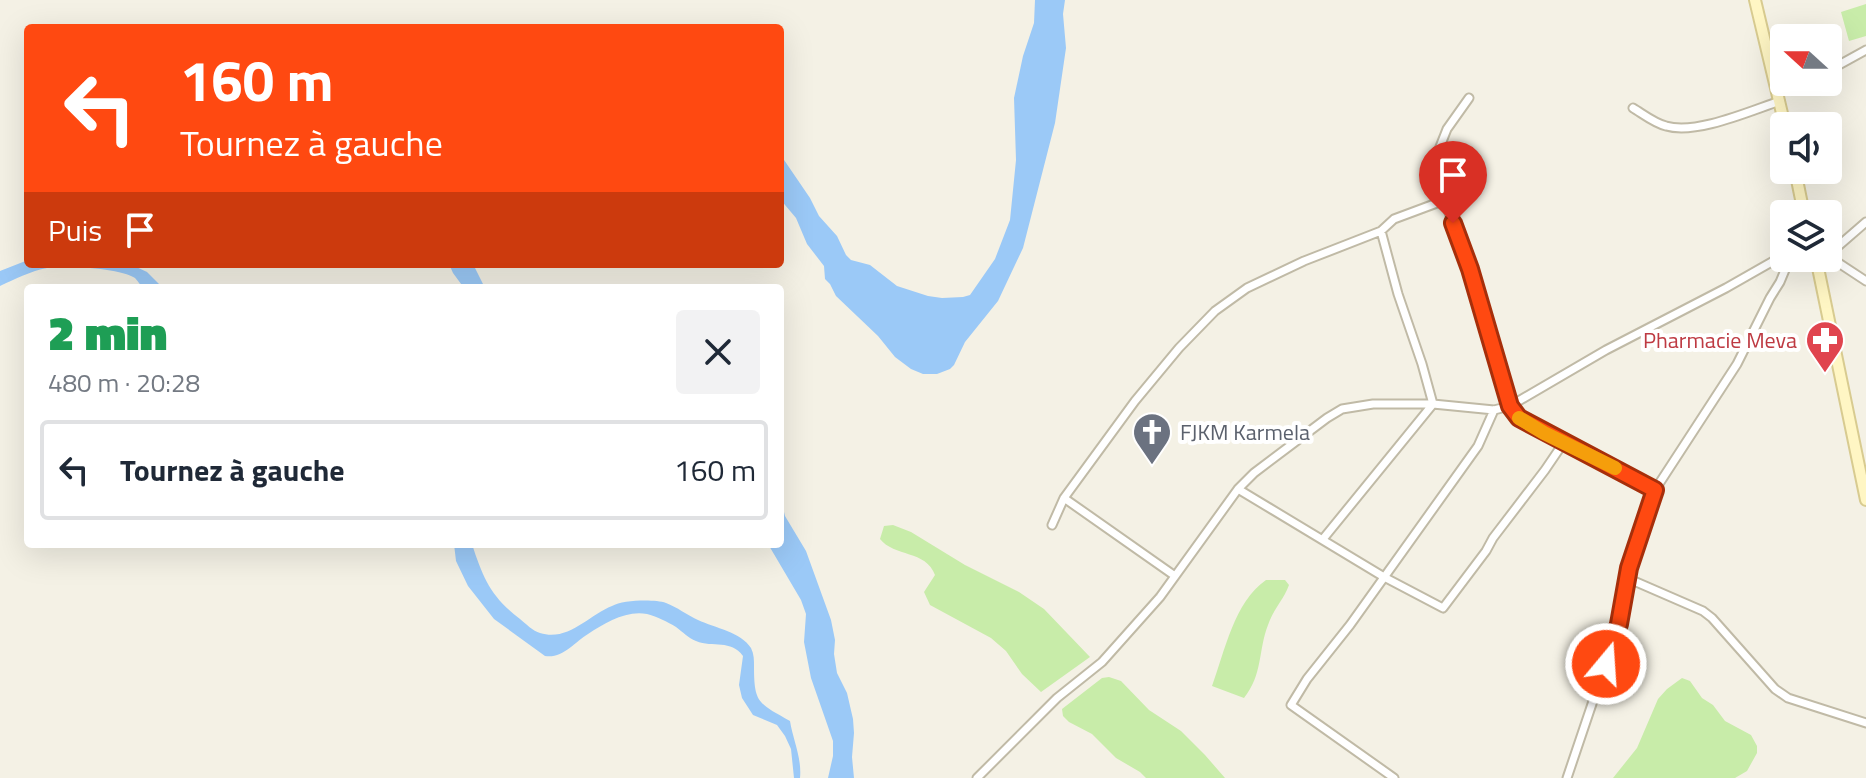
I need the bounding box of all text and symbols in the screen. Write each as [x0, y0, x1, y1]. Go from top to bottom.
north arrow [1770, 24, 1842, 96]
map controls [1770, 24, 1842, 272]
text: 160 m [180, 38, 333, 123]
icon: left [48, 56, 152, 160]
button: sound [1770, 112, 1842, 184]
text: Tournez à gauche [180, 115, 443, 170]
pin [1419, 141, 1487, 223]
icon: arrive [1431, 153, 1475, 197]
button: layers [1770, 200, 1842, 272]
text: Puis [48, 207, 102, 253]
icon: arrive [118, 208, 162, 252]
text: 2 min [48, 296, 167, 369]
button: close [676, 310, 760, 394]
pharmacy icon: Pharmacie Meva [1804, 319, 1846, 374]
place label: Pharmacie Meva [1643, 323, 1797, 357]
text: 480 m · 20:28 [48, 363, 200, 402]
church icon: FJKM Karmela [1131, 411, 1173, 466]
place label: FJKM Karmela [1180, 415, 1310, 449]
text: Tournez à gauche [120, 447, 345, 493]
text: 160 m [674, 447, 756, 493]
icon: left [52, 448, 96, 492]
position arrow [1564, 622, 1648, 706]

